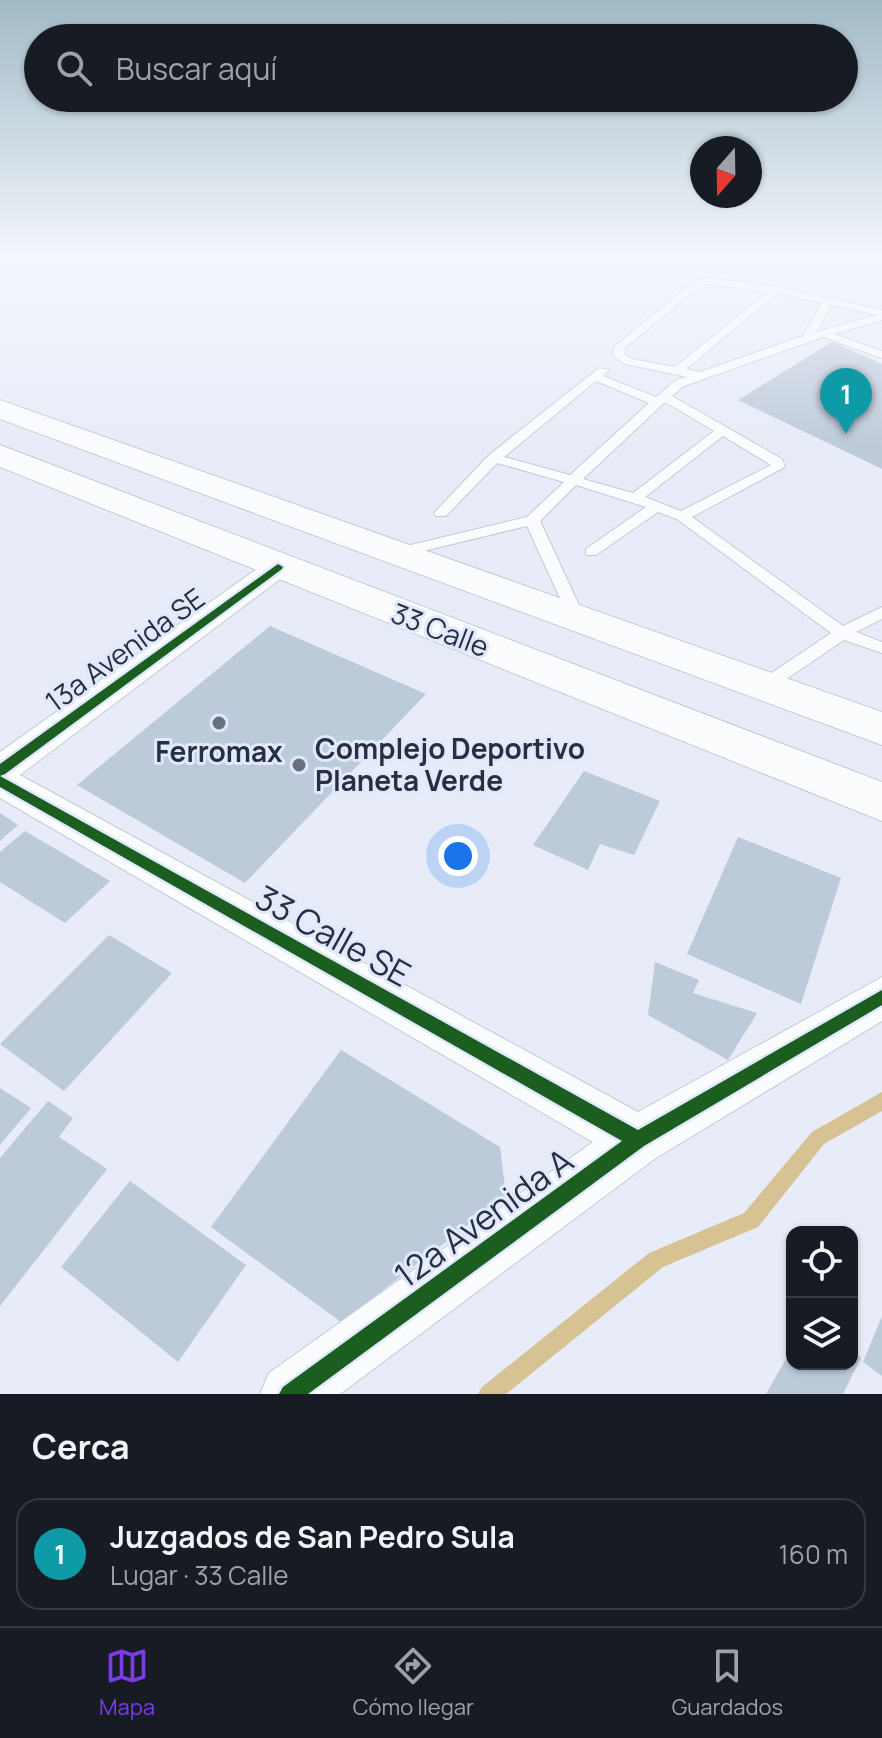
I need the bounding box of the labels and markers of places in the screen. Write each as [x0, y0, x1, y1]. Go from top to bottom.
pin: 1 [820, 368, 872, 434]
marker: Ferromax [210, 714, 228, 732]
place label: Complejo Deportivo Planeta Verde [315, 729, 585, 799]
place label: Ferromax [155, 732, 283, 770]
marker: Complejo Deportivo Planeta Verde [290, 756, 308, 774]

